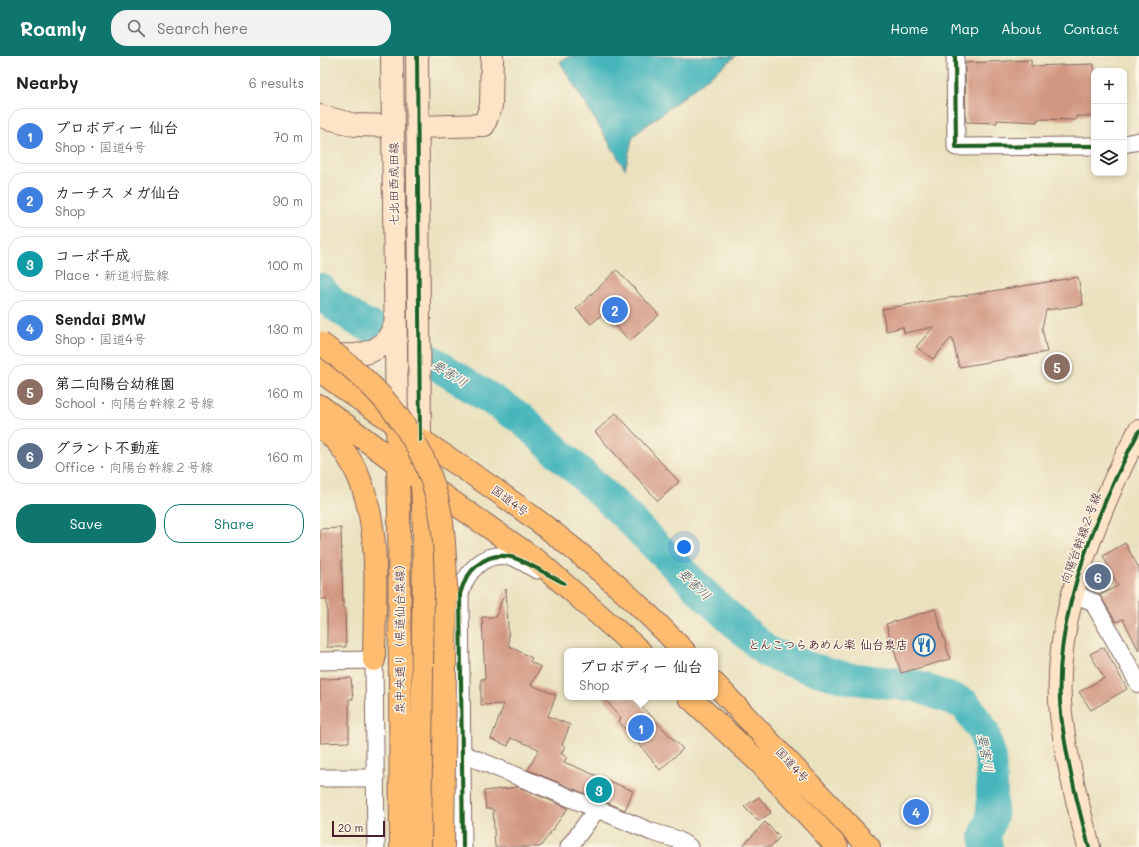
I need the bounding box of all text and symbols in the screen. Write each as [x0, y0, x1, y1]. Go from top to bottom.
search box [111, 10, 391, 46]
text: Roamly [20, 16, 87, 41]
icon: search [125, 17, 147, 39]
text: Search here [157, 18, 248, 38]
text: Home [890, 19, 928, 38]
text: Map [950, 19, 979, 38]
text: About [1001, 19, 1042, 38]
text: Contact [1064, 19, 1119, 38]
map controls [1091, 68, 1127, 176]
button: + [1091, 68, 1127, 104]
text: Nearby [16, 71, 78, 93]
text: 6 results [249, 74, 304, 91]
button: − [1091, 104, 1127, 140]
text: プロボディー 仙台 [55, 117, 179, 137]
text: 1 [27, 128, 33, 145]
text: 70 m [273, 128, 303, 145]
text: Shop · 国道4号 [55, 138, 146, 155]
button: layers [1091, 140, 1127, 176]
street label: 七北田西成田線 [385, 142, 401, 226]
text: カーチス メガ仙台 [55, 182, 180, 202]
text: 2 [26, 192, 34, 209]
text: 90 m [273, 192, 303, 209]
text: Shop [55, 202, 85, 219]
text: コーポ千成 [55, 245, 130, 265]
text: 3 [26, 256, 34, 273]
text: 100 m [267, 256, 303, 273]
text: Place · 新道将監線 [55, 266, 169, 283]
pin: 2 [602, 295, 628, 325]
text: Sendai BMW [55, 309, 146, 329]
text: 4 [26, 320, 34, 337]
text: 130 m [267, 320, 303, 337]
text: Shop · 国道4号 [55, 330, 146, 347]
pin: 5 [1044, 352, 1070, 382]
water label: 要害川 [429, 355, 471, 390]
text: 第二向陽台幼稚園 [55, 373, 175, 393]
text: 5 [26, 384, 34, 401]
text: 160 m [267, 384, 303, 401]
text: School · 向陽台幹線２号線 [55, 394, 214, 411]
text: グラント不動産 [55, 437, 160, 457]
text: 6 [26, 448, 34, 465]
text: 160 m [267, 448, 303, 465]
text: Office · 向陽台幹線２号線 [55, 458, 213, 475]
street label: 国道4号 [488, 481, 533, 519]
street label: 向陽台幹線２号線 [1056, 490, 1104, 586]
button: Save [16, 504, 156, 543]
button: Share [164, 504, 304, 543]
your location [674, 537, 694, 557]
street label: 泉中央通り（県道仙台泉線） [391, 558, 407, 714]
pin: 6 [1085, 562, 1111, 592]
water label: 要害川 [675, 564, 715, 603]
restaurant icon: とんこつらあめん楽 仙台泉店 [911, 632, 937, 658]
place label: とんこつらあめん楽 仙台泉店 [748, 636, 908, 652]
popup [564, 648, 718, 700]
text: プロボディー 仙台 [579, 656, 703, 676]
text: Shop [579, 676, 610, 693]
pin: 1 [628, 713, 654, 743]
water label: 要害川 [975, 732, 998, 774]
street label: 国道4号 [772, 743, 813, 786]
pin: 3 [586, 775, 612, 805]
pin: 4 [903, 797, 929, 827]
scale bar [332, 819, 385, 838]
text: 20 m [338, 820, 363, 835]

